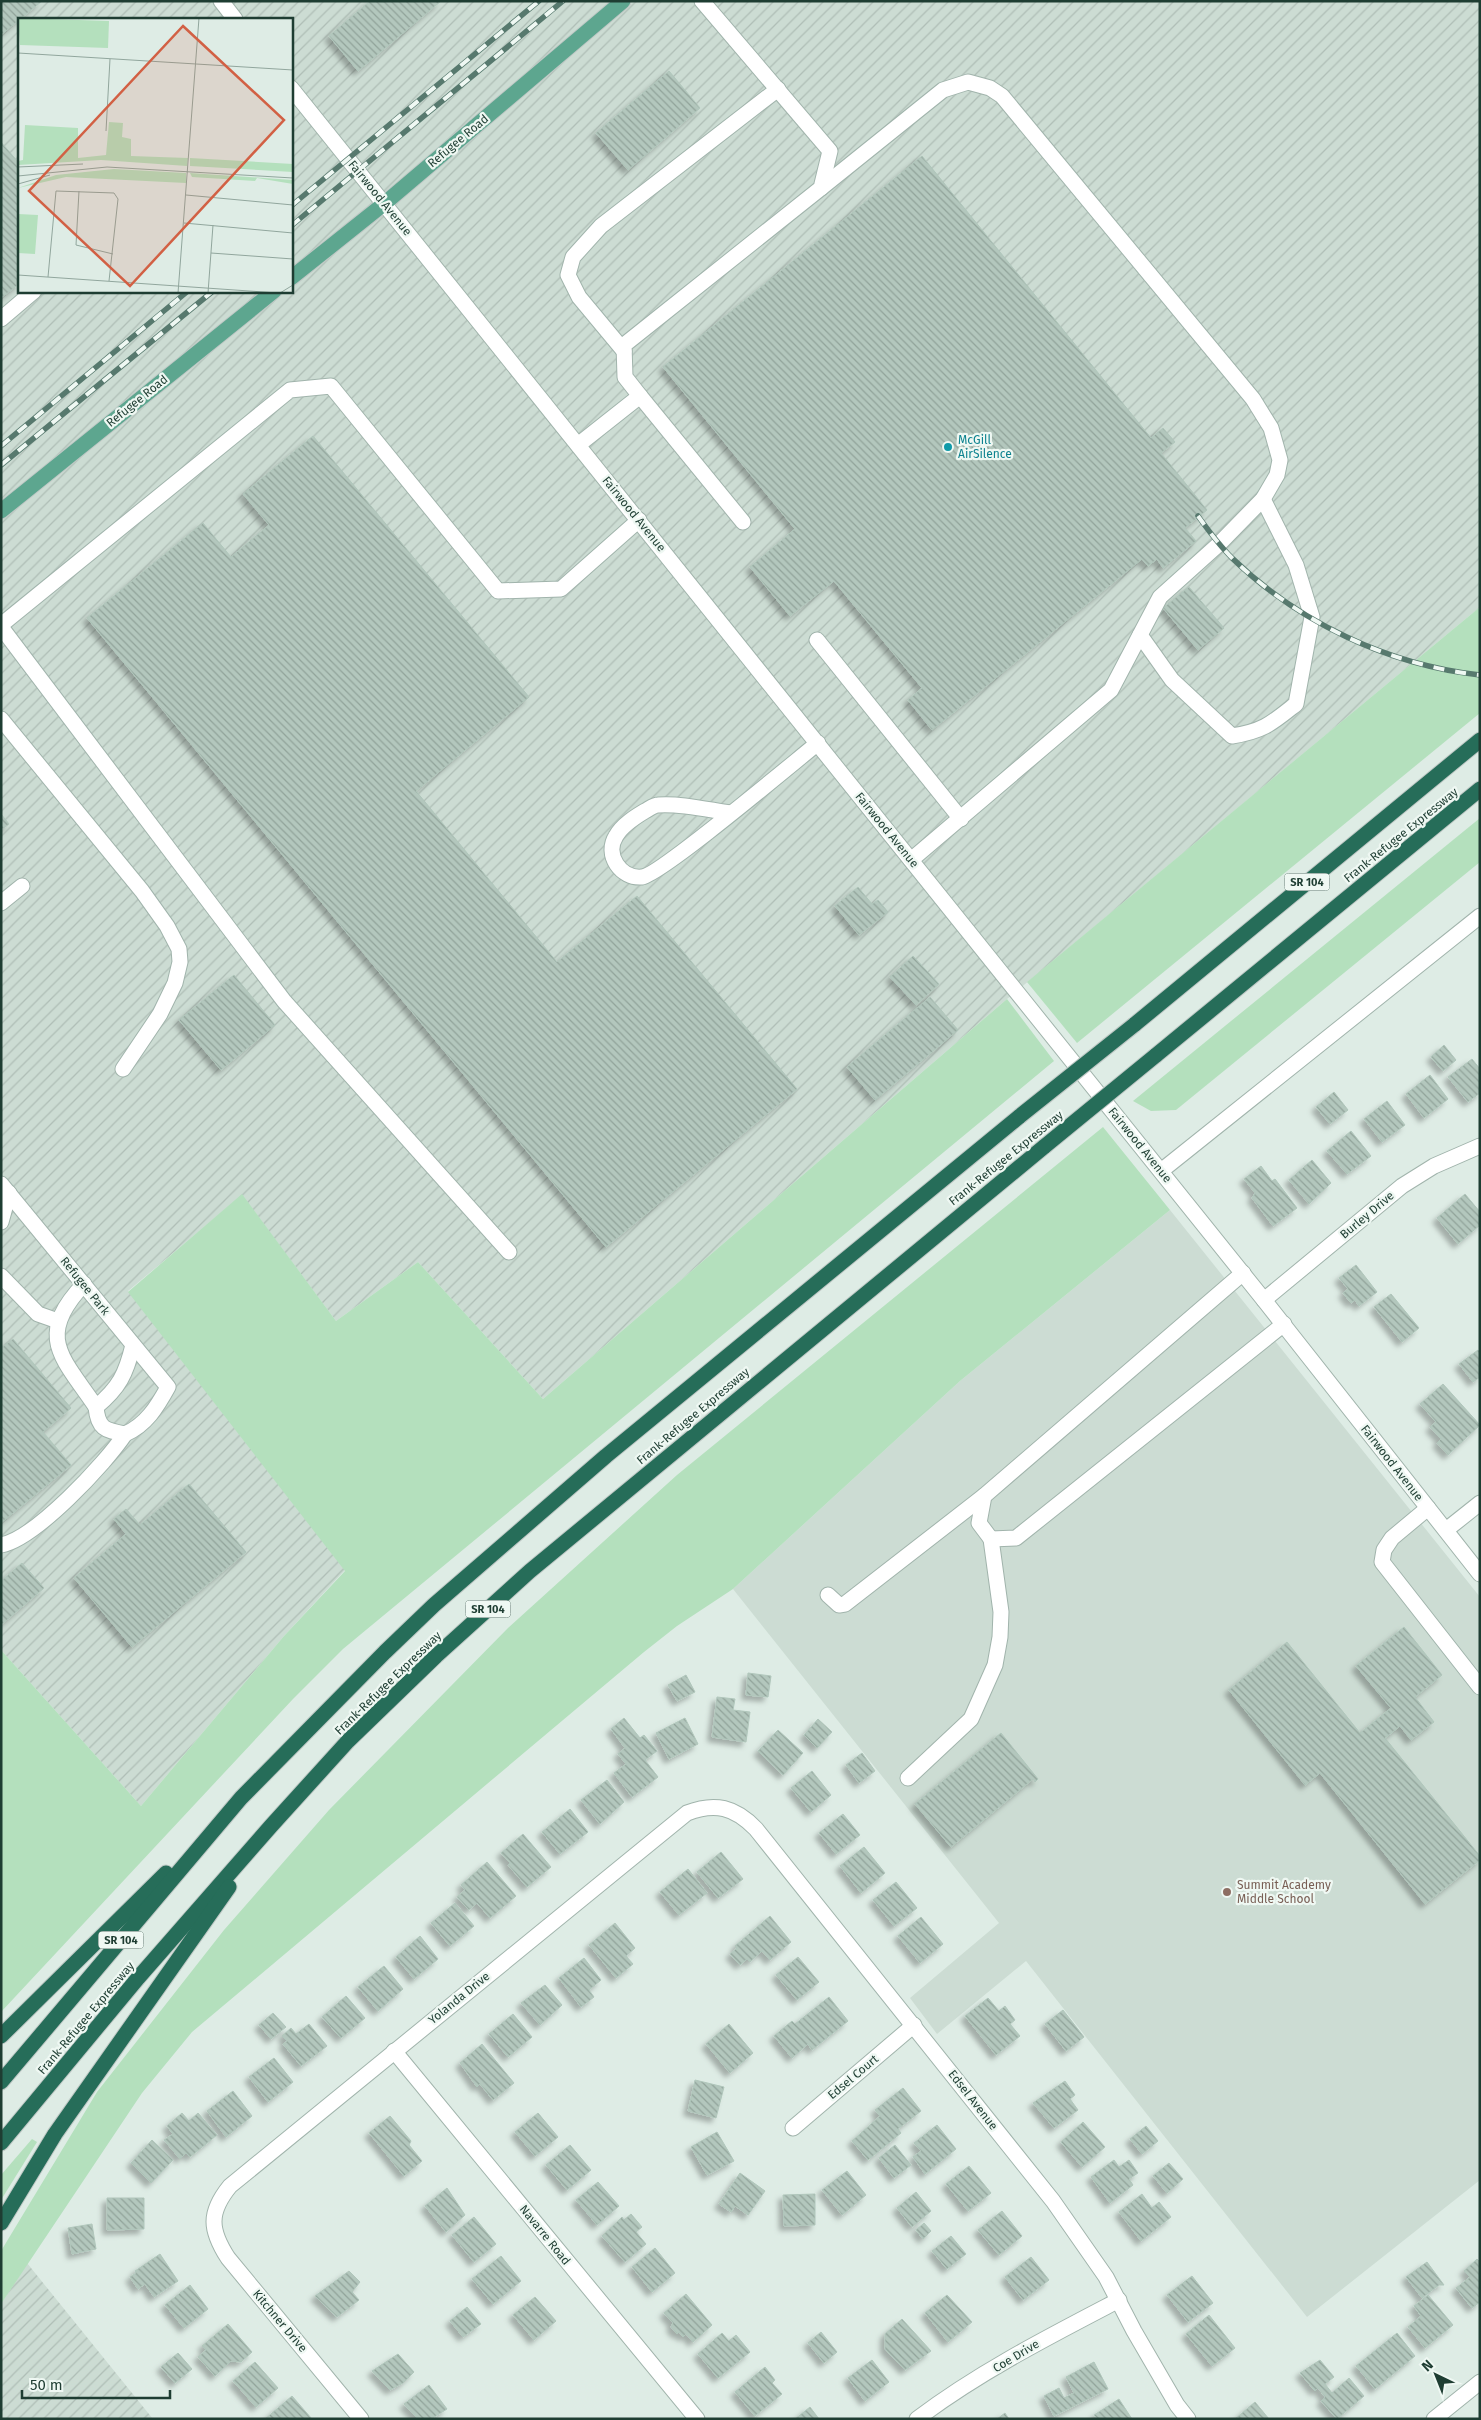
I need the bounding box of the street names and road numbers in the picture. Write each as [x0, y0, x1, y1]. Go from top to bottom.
street label: Refugee Road [425, 112, 491, 170]
street label: Fairwood Avenue [345, 158, 415, 238]
street label: Refugee Road [104, 372, 170, 430]
street label: Fairwood Avenue [599, 474, 669, 554]
street label: Frank-Refugee Expressway [1341, 785, 1461, 885]
street label: Fairwood Avenue [852, 790, 922, 870]
road number: SR 104 [1284, 874, 1330, 890]
street label: Fairwood Avenue [1105, 1105, 1175, 1185]
street label: Frank-Refugee Expressway [946, 1108, 1066, 1208]
street label: Burley Drive [1337, 1188, 1397, 1242]
street label: Refugee Park [57, 1254, 113, 1318]
street label: Frank-Refugee Expressway [634, 1365, 752, 1467]
street label: Fairwood Avenue [1358, 1422, 1426, 1504]
road number: SR 104 [466, 1600, 510, 1618]
street label: Frank-Refugee Expressway [332, 1628, 444, 1738]
road number: SR 104 [98, 1932, 144, 1948]
street label: Frank-Refugee Expressway [35, 1959, 137, 2077]
street label: Yolanda Drive [425, 1969, 493, 2027]
street label: Edsel Court [825, 2051, 882, 2102]
street label: Edsel Avenue [945, 2067, 1001, 2133]
street label: Navarre Road [517, 2202, 573, 2268]
street label: Kitchner Drive [250, 2287, 310, 2355]
street label: Coe Drive [990, 2337, 1042, 2375]

